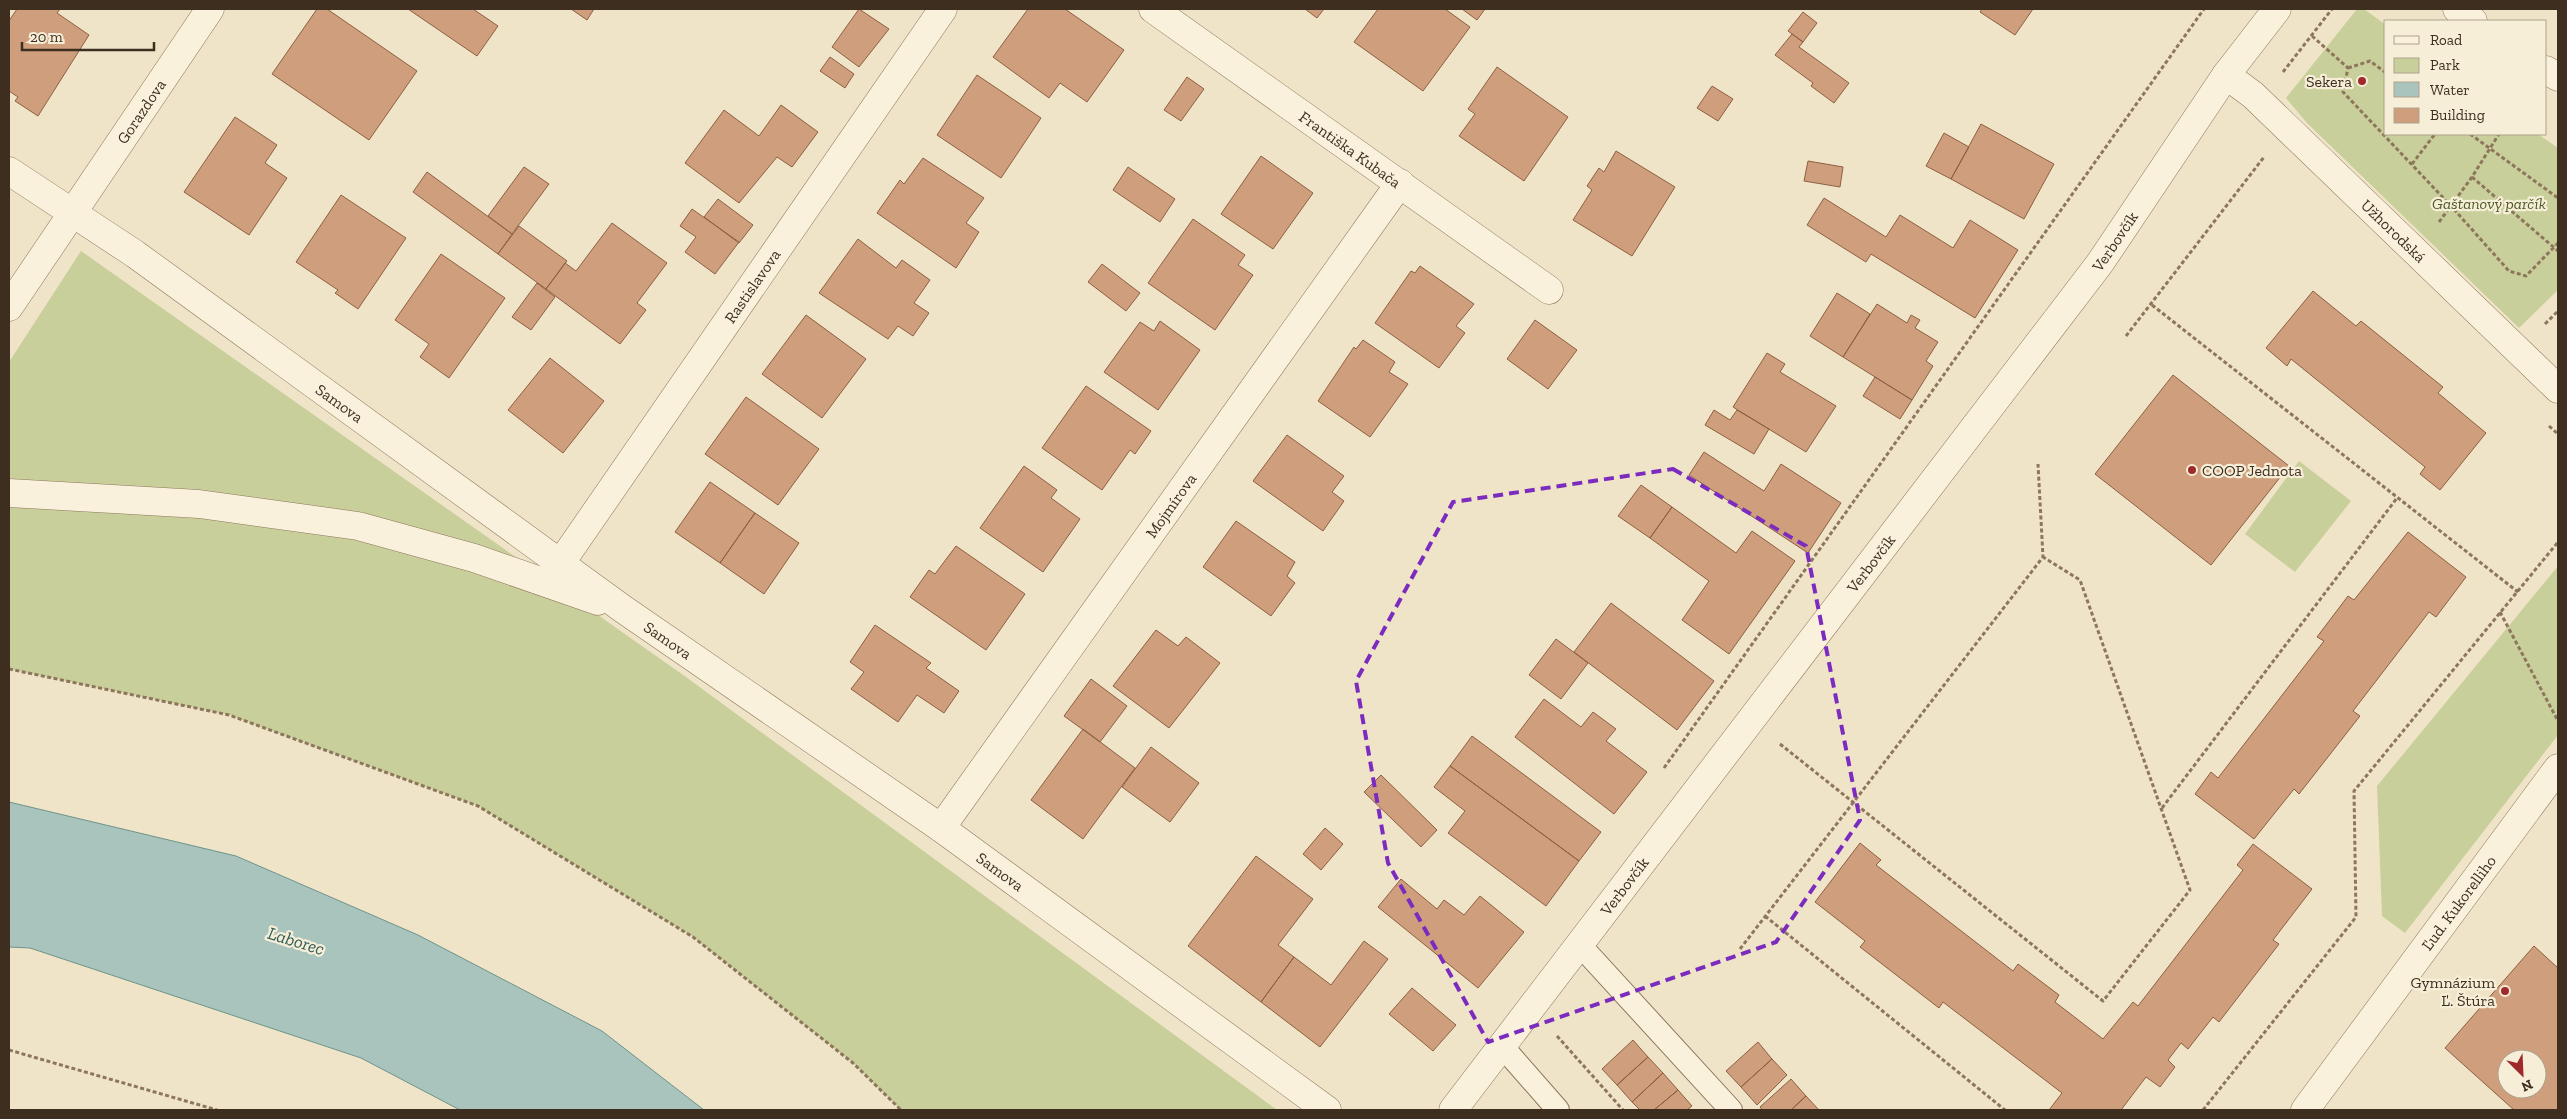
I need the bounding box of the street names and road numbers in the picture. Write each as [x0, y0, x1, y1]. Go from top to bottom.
street label: Gorazdova [113, 75, 170, 148]
street label: Františka Kubača [1296, 107, 1405, 192]
street label: Užhorodská [2357, 196, 2430, 267]
street label: Verbovčík [2087, 207, 2142, 276]
street label: Rastislavova [720, 245, 785, 327]
street label: Samova [312, 380, 367, 427]
street label: Mojmírova [1142, 469, 1201, 542]
street label: Verbovčík [1842, 530, 1900, 597]
street label: Samova [640, 617, 696, 664]
street label: Samova [973, 848, 1028, 896]
street label: Ľud. Kukorelliho [2418, 852, 2500, 954]
street label: Verbovčík [1596, 853, 1653, 920]

